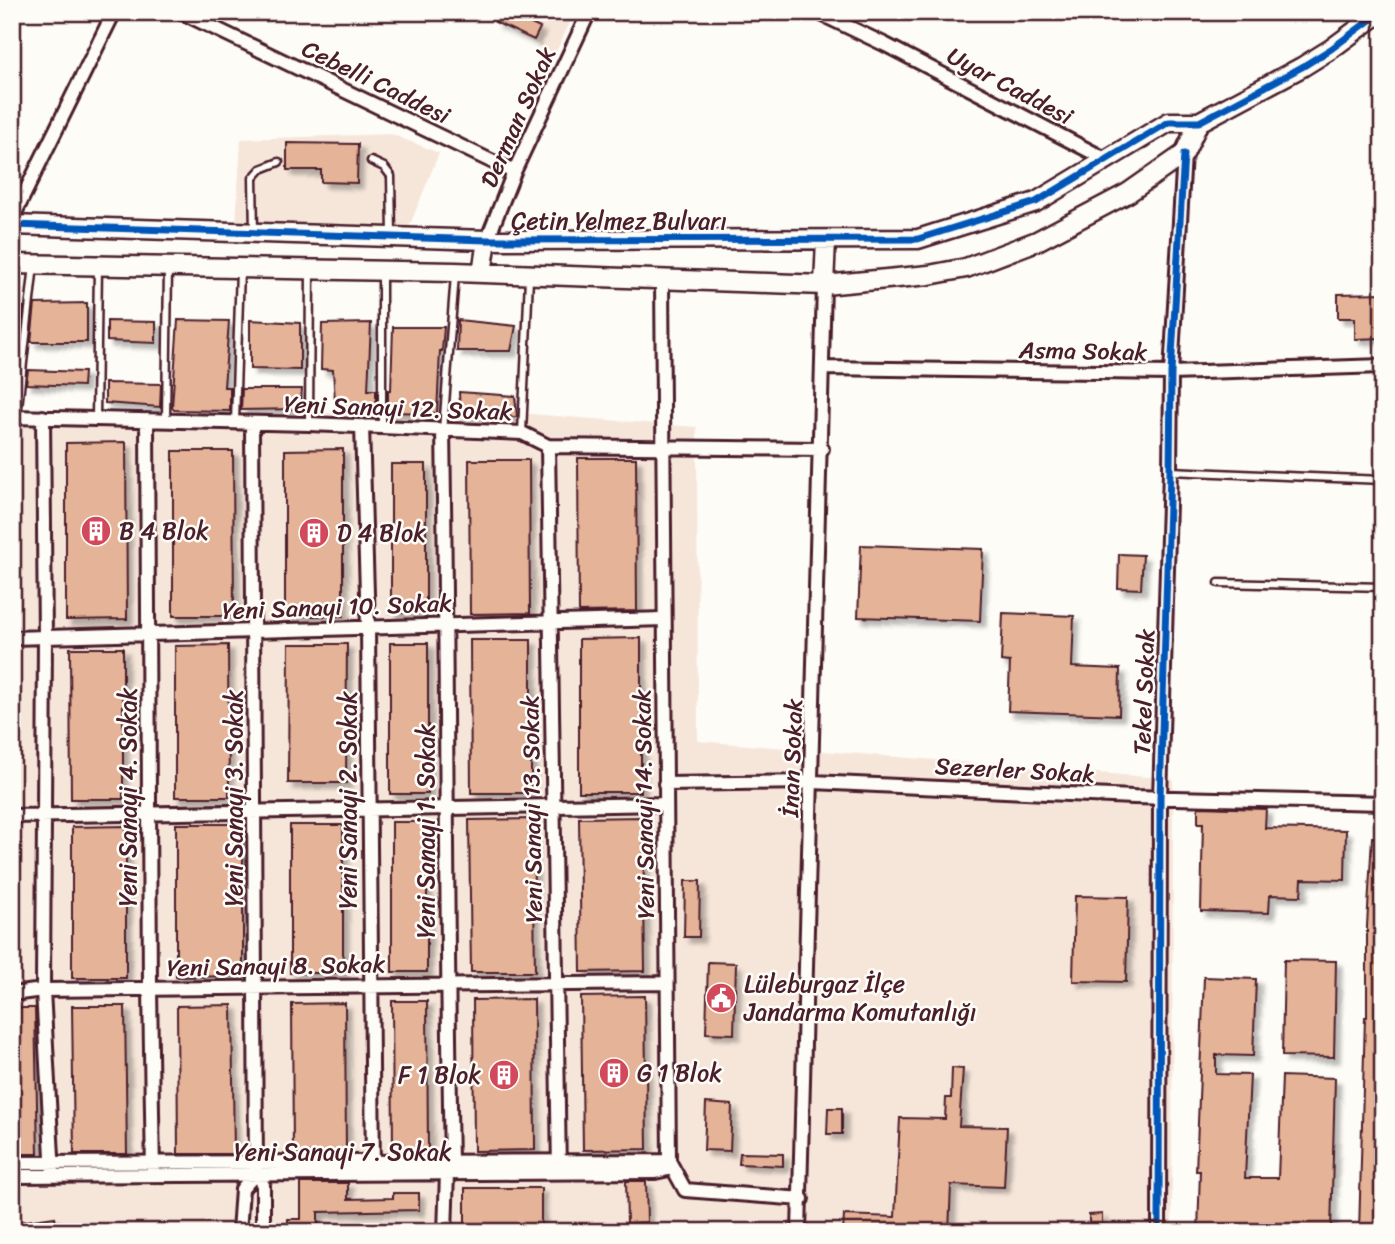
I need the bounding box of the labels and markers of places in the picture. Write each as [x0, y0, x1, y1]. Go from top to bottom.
place label: B 4 Blok [119, 510, 209, 552]
place label: D 4 Blok [337, 512, 426, 554]
building icon: B 4 Blok [79, 514, 113, 548]
building icon: D 4 Blok [297, 516, 331, 550]
place label: Lüleburgaz İlçe Jandarma Komutanlığı [743, 963, 976, 1033]
public building icon: Lüleburgaz İlçe Jandarma Komutanlığı [704, 981, 738, 1015]
place label: G 1 Blok [637, 1052, 722, 1094]
place label: F 1 Blok [398, 1054, 481, 1096]
building icon: G 1 Blok [597, 1056, 631, 1090]
building icon: F 1 Blok [487, 1058, 521, 1092]

